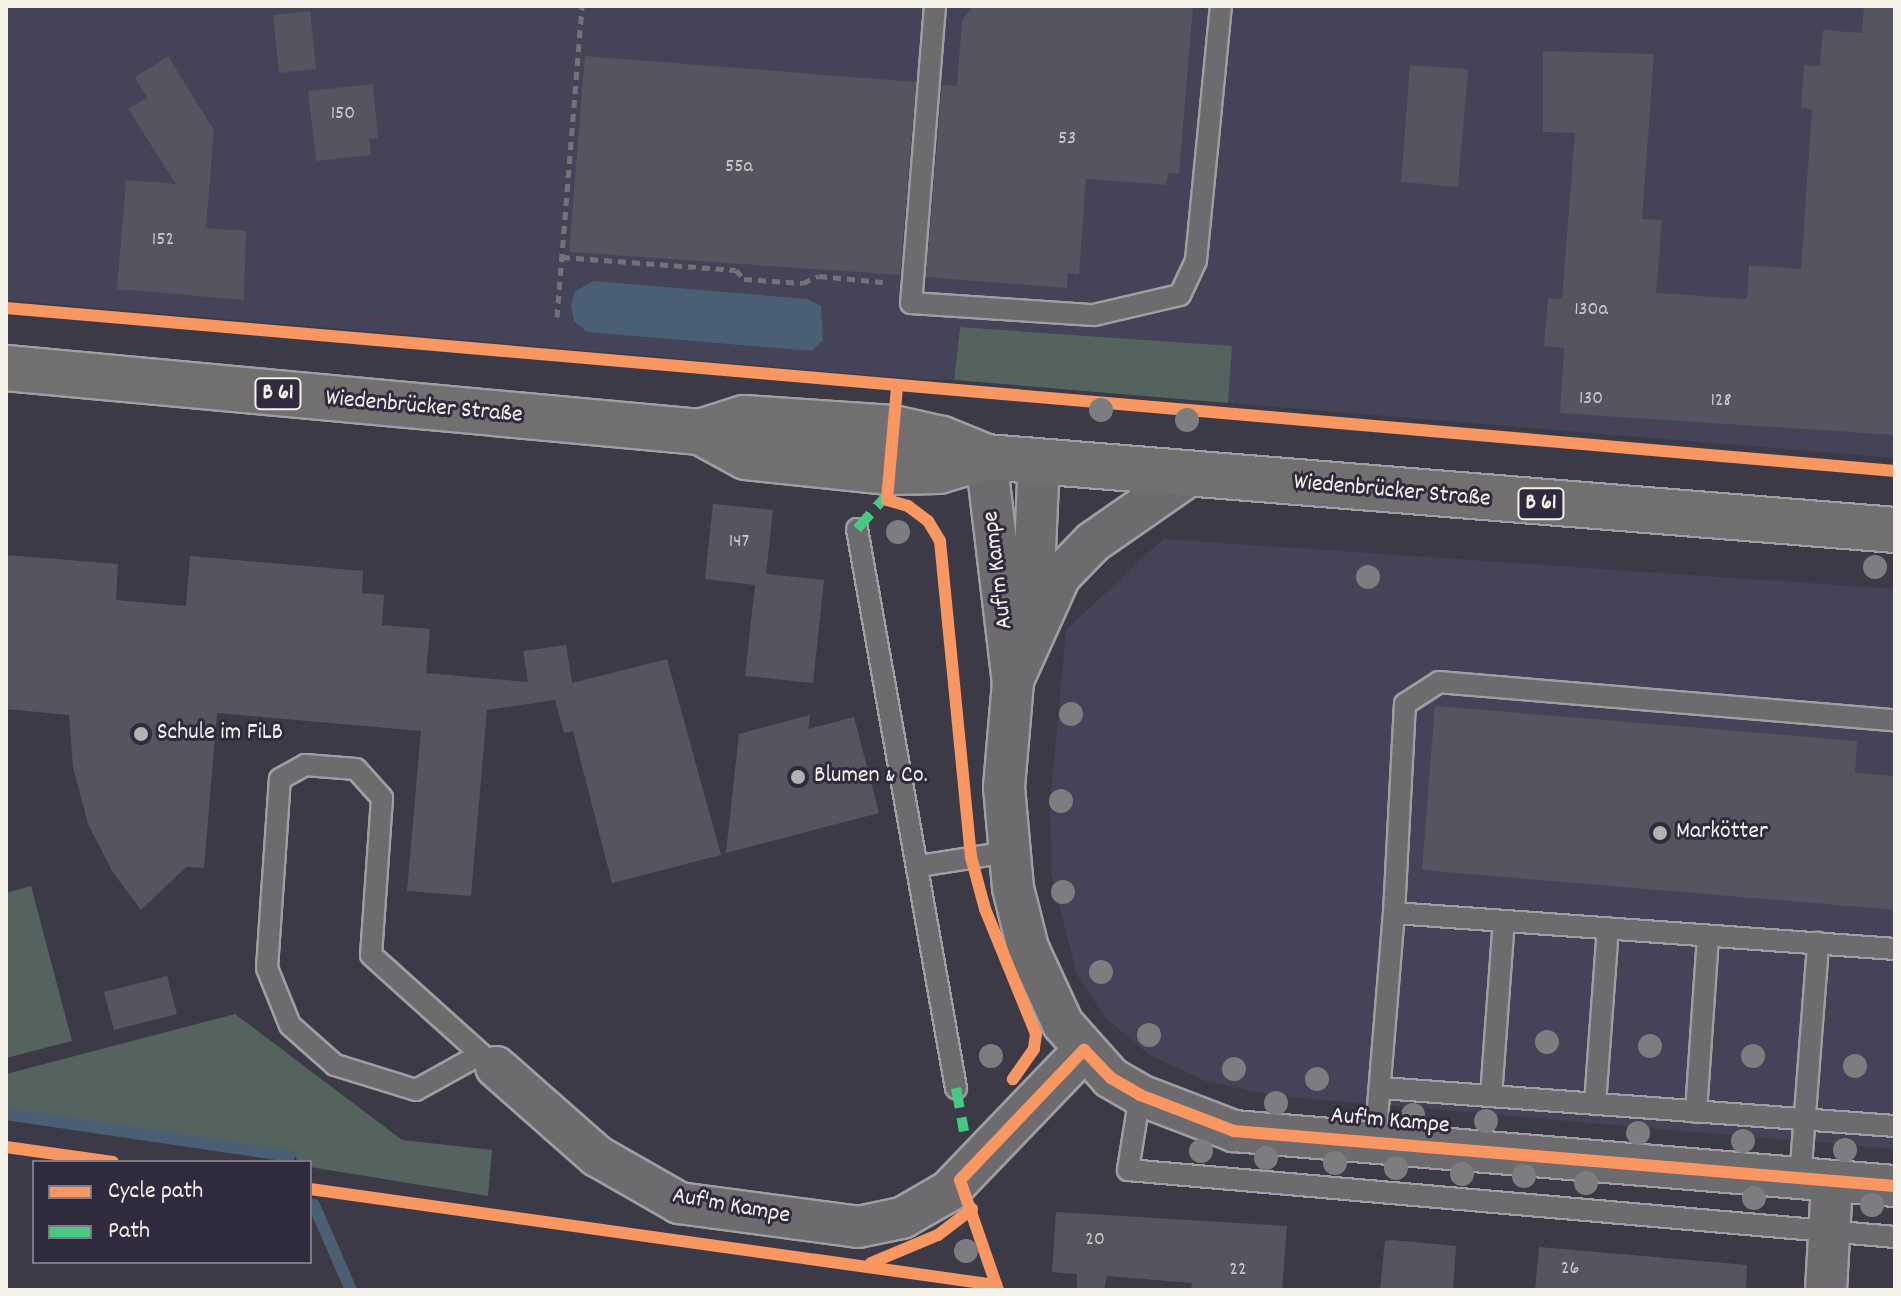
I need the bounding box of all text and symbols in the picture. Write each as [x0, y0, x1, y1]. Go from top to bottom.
house number: 150 [331, 102, 355, 126]
house number: 53 [1058, 127, 1076, 151]
house number: 55a [725, 155, 753, 179]
house number: 152 [152, 228, 174, 252]
house number: 130a [1574, 298, 1608, 322]
road number: B 61 [254, 376, 302, 412]
street label: Wiedenbrücker Straße [324, 385, 524, 431]
house number: 130 [1579, 387, 1603, 411]
house number: 128 [1710, 389, 1732, 413]
street label: Wiedenbrücker Straße [1292, 469, 1492, 515]
road number: B 61 [1517, 486, 1565, 522]
street label: Auf'm Kampe [977, 509, 1021, 631]
house number: 147 [729, 530, 749, 554]
place label: Schule im FiLB [157, 720, 283, 748]
marker: Schule im FiLB [132, 725, 150, 743]
place label: Blumen & Co. [814, 763, 928, 791]
marker: Blumen & Co. [789, 768, 807, 786]
place label: Markötter [1676, 819, 1768, 847]
marker: Markötter [1651, 824, 1669, 842]
street label: Auf'm Kampe [1329, 1102, 1451, 1142]
legend [32, 1160, 312, 1264]
text: Cycle path [108, 1175, 203, 1209]
street label: Auf'm Kampe [670, 1182, 792, 1232]
text: Path [108, 1215, 150, 1249]
house number: 20 [1085, 1228, 1105, 1252]
house number: 26 [1561, 1257, 1579, 1281]
house number: 22 [1229, 1258, 1247, 1282]

